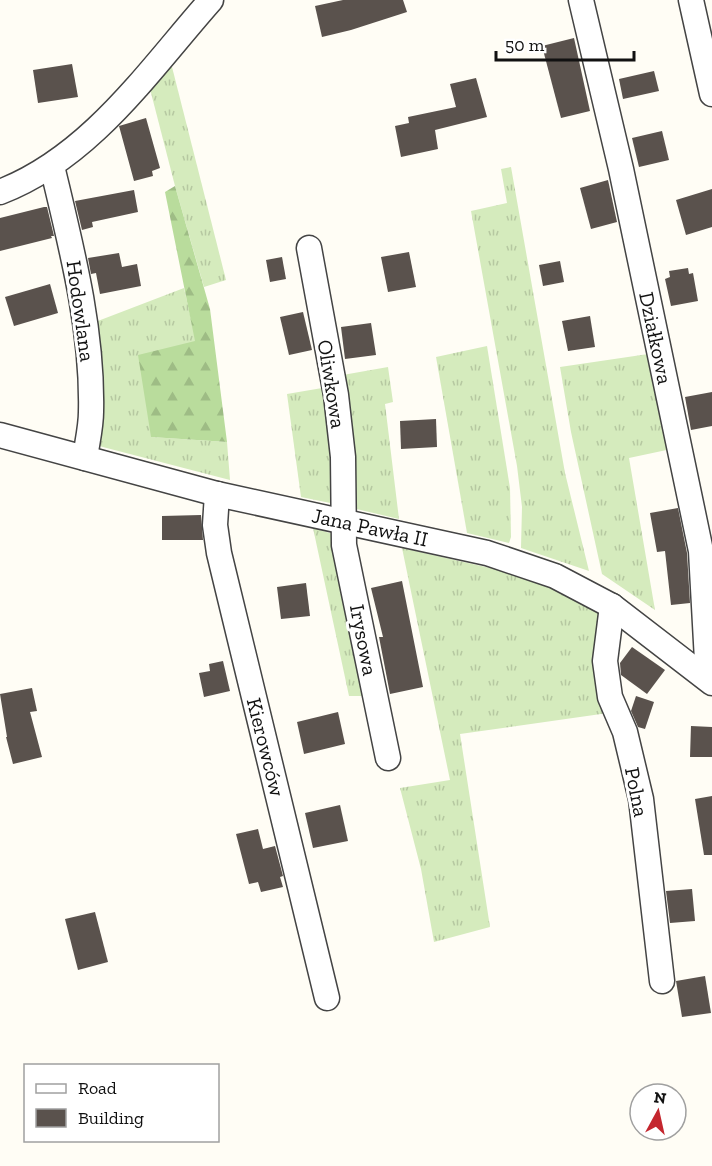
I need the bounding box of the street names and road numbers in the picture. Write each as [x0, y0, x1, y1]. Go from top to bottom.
street label: Hodowlana [62, 259, 100, 363]
street label: Działkowa [634, 290, 678, 386]
street label: Oliwkowa [313, 338, 351, 430]
street label: Jana Pawła II [310, 503, 430, 551]
street label: Irysowa [345, 602, 383, 678]
street label: Kierowców [242, 695, 290, 799]
street label: Polna [620, 765, 654, 819]

